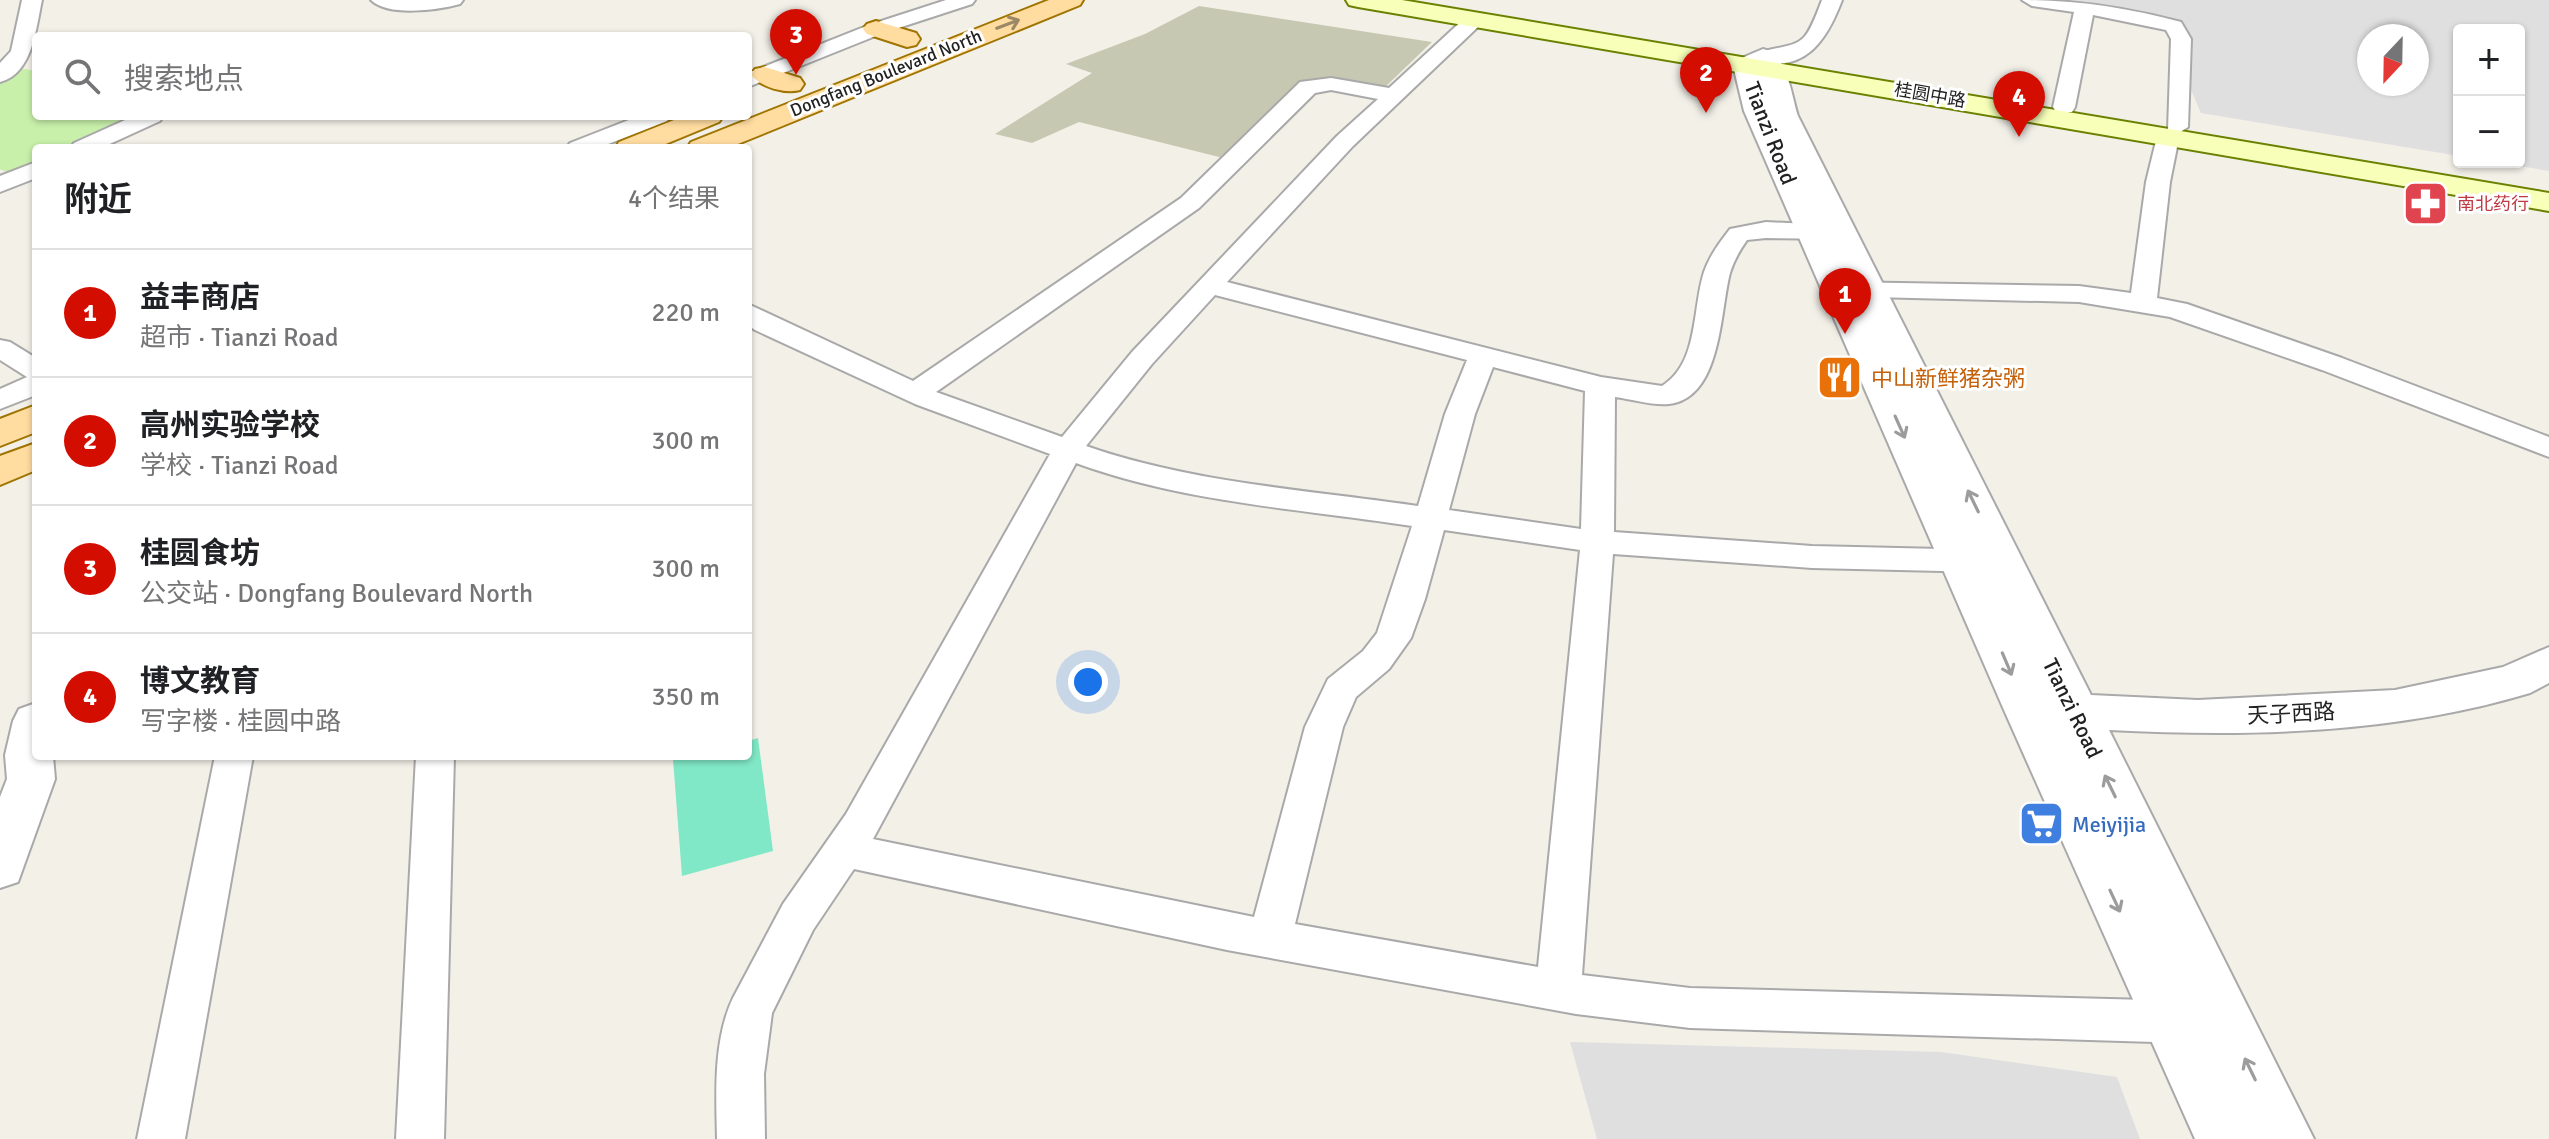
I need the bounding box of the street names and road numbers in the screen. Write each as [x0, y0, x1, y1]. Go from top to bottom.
street label: Dongfang Boulevard North [787, 24, 985, 122]
street label: Tianzi Road [1739, 78, 1802, 188]
street label: 桂圆中路 [1893, 78, 1967, 112]
street label: Tianzi Road [2037, 654, 2108, 763]
street label: 天子西路 [2246, 698, 2336, 729]

